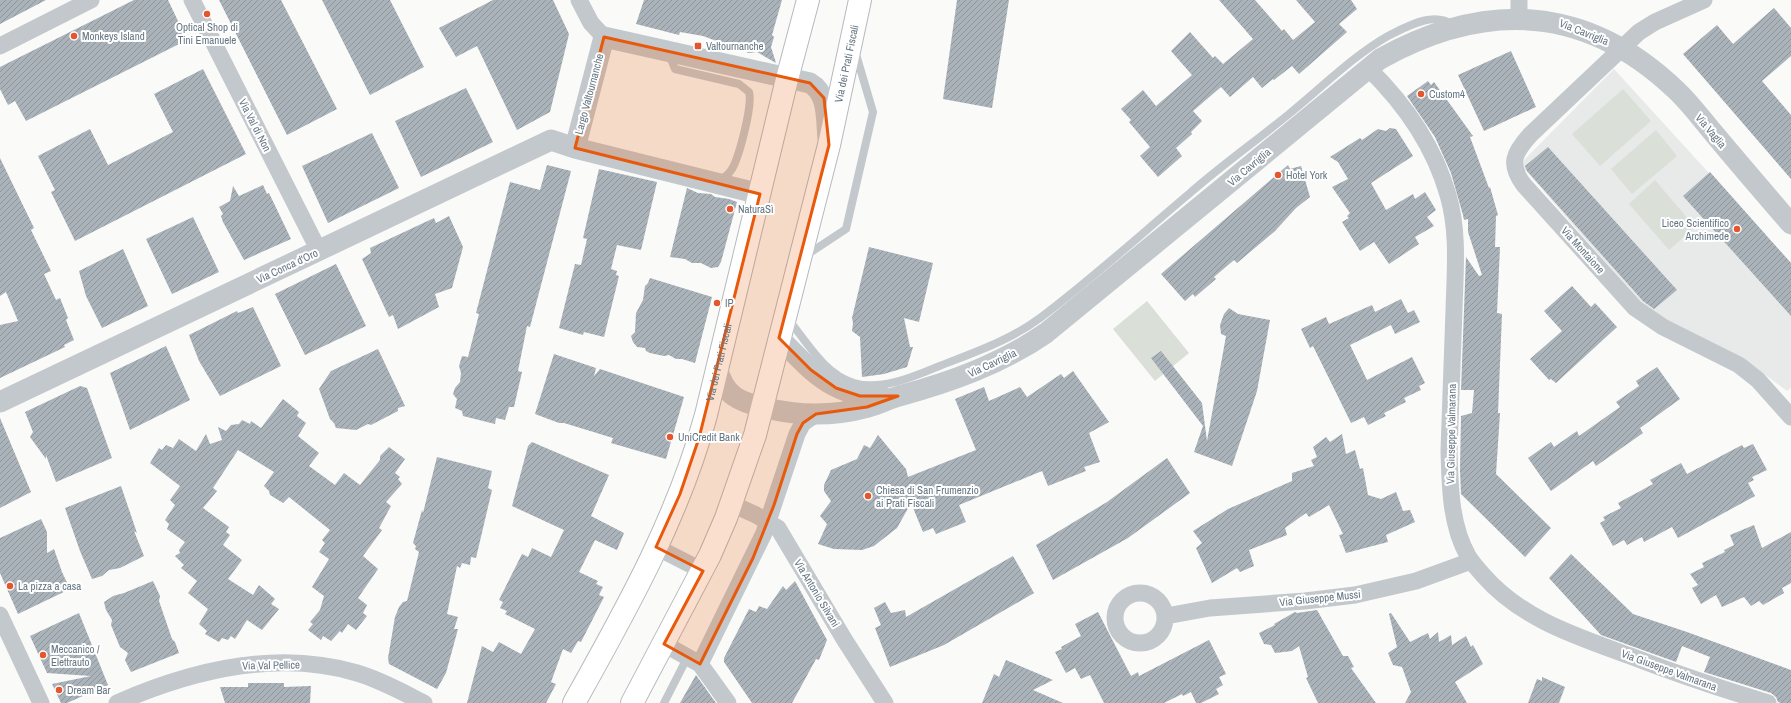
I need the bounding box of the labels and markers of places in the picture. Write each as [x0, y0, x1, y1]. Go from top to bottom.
marker: Optical Shop di Tini Emanuele [202, 9, 212, 19]
place label: Optical Shop di Tini Emanuele [176, 20, 238, 47]
place label: Monkeys Island [82, 29, 145, 43]
marker: Monkeys Island [69, 31, 79, 41]
place label: Valtournanche [706, 39, 764, 53]
marker: Valtournanche [693, 41, 703, 51]
place label: Custom4 [1429, 87, 1465, 101]
marker: Custom4 [1416, 89, 1426, 99]
place label: Hotel York [1286, 168, 1328, 182]
marker: Hotel York [1273, 170, 1283, 180]
place label: NaturaSì [738, 202, 774, 216]
marker: NaturaSì [725, 204, 735, 214]
place label: Liceo Scientifico Archimede [1662, 216, 1729, 243]
marker: Liceo Scientifico Archimede [1732, 224, 1742, 234]
place label: IP [725, 296, 734, 310]
marker: IP [712, 298, 722, 308]
place label: UniCredit Bank [678, 430, 740, 444]
marker: UniCredit Bank [665, 432, 675, 442]
place label: Chiesa di San Frumenzio ai Prati Fiscali [876, 483, 979, 510]
marker: Chiesa di San Frumenzio ai Prati Fiscali [863, 491, 873, 501]
place label: La pizza a casa [18, 579, 81, 593]
marker: La pizza a casa [5, 581, 15, 591]
place label: Meccanico / Elettrauto [51, 642, 100, 669]
marker: Meccanico / Elettrauto [38, 650, 48, 660]
place label: Dream Bar [67, 683, 111, 697]
marker: Dream Bar [54, 685, 64, 695]

